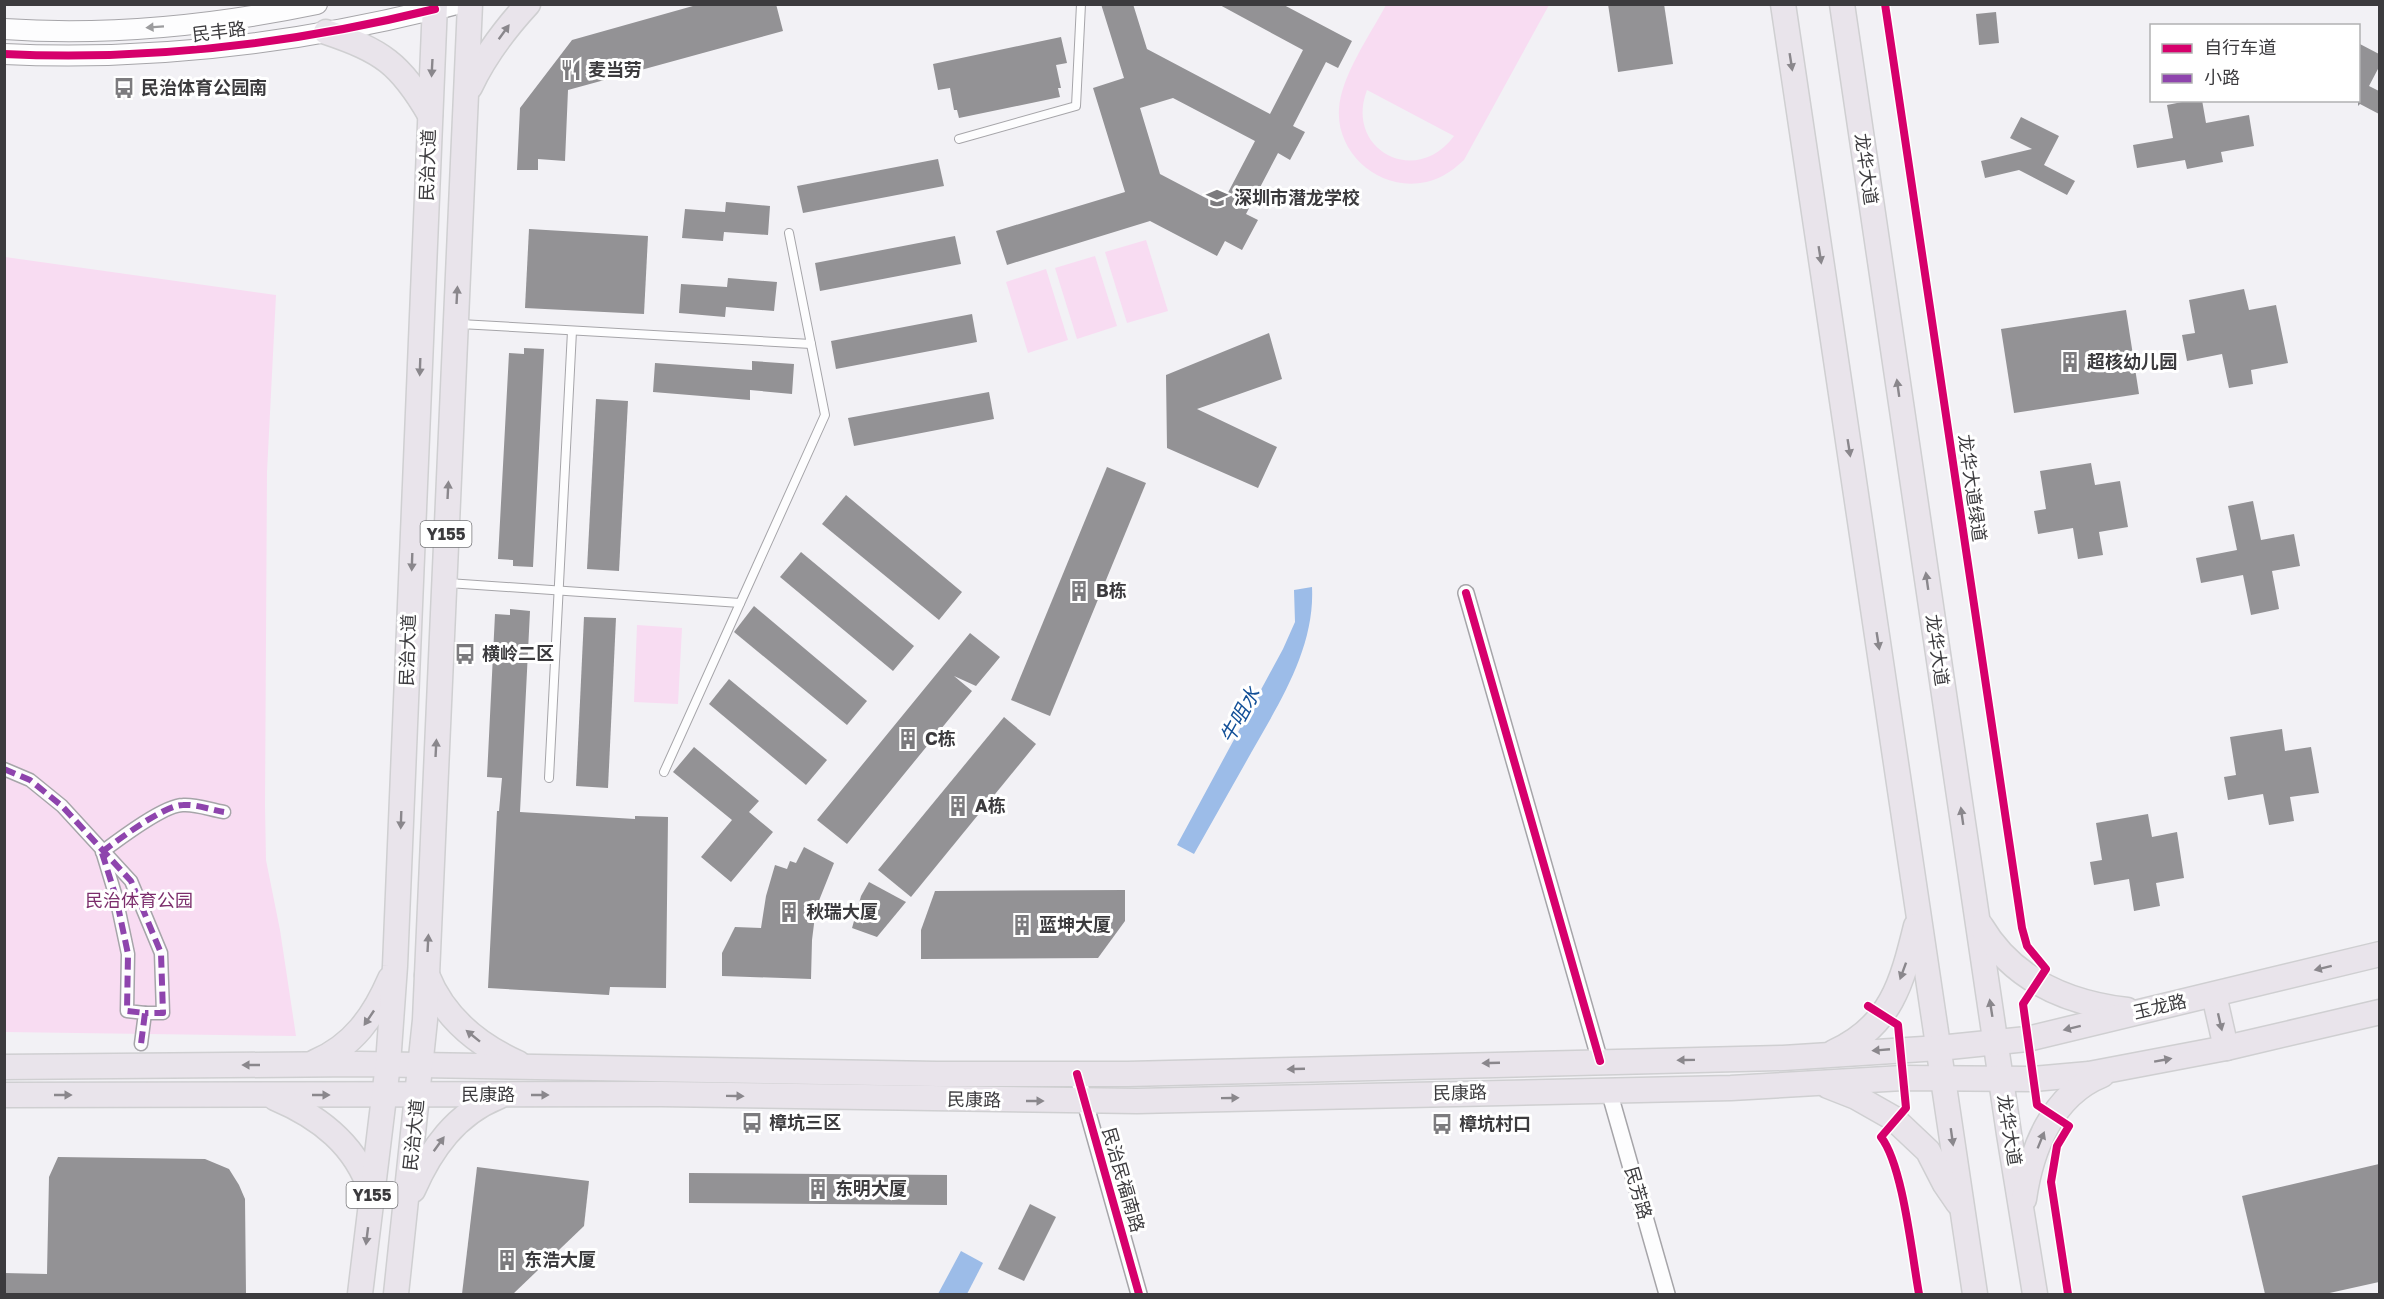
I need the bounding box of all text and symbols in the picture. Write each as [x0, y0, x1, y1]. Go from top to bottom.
street label: 民丰路 [191, 17, 247, 45]
one-way arrow [146, 22, 165, 32]
legend [2150, 24, 2360, 102]
one-way arrow [498, 25, 510, 41]
text: 自行车道 [2204, 36, 2276, 58]
one-way arrow [1787, 53, 1796, 72]
one-way arrow [428, 58, 437, 77]
restaurant icon: 麦当劳 [559, 58, 583, 82]
place label: 麦当劳 [588, 58, 642, 80]
text: 小路 [2204, 66, 2240, 88]
bus stop icon: 民治体育公园南 [112, 76, 136, 100]
place label: 民治体育公园南 [141, 76, 267, 98]
street label: 民治大道 [415, 129, 439, 201]
street label: 龙华大道 [1851, 132, 1883, 206]
school or university icon: 深圳市潜龙学校 [1205, 186, 1229, 210]
place label: 深圳市潜龙学校 [1234, 186, 1360, 208]
one-way arrow [1816, 246, 1825, 265]
one-way arrow [453, 286, 462, 305]
building icon: 超核幼儿园 [2058, 350, 2082, 374]
place label: 超核幼儿园 [2087, 350, 2177, 372]
one-way arrow [415, 358, 424, 377]
one-way arrow [1894, 379, 1903, 398]
street label: 龙华大道绿道 [1955, 433, 1991, 543]
one-way arrow [1845, 439, 1854, 458]
one-way arrow [444, 481, 453, 500]
road number: Y155 [420, 521, 472, 547]
one-way arrow [407, 553, 416, 572]
one-way arrow [1923, 572, 1932, 591]
building icon: B栋 [1067, 579, 1091, 603]
place label: B栋 [1096, 579, 1127, 601]
street label: 龙华大道 [1922, 613, 1954, 687]
street label: 民治大道 [395, 614, 419, 686]
one-way arrow [1874, 632, 1883, 651]
bus stop icon: 横岭二区 [453, 642, 477, 666]
place label: 横岭二区 [482, 642, 554, 664]
water label: 牛咀水 [1214, 682, 1265, 747]
building icon: C栋 [896, 727, 920, 751]
place label: C栋 [925, 727, 956, 749]
one-way arrow [432, 739, 441, 758]
building icon: A栋 [946, 794, 970, 818]
place label: A栋 [975, 794, 1006, 816]
one-way arrow [1957, 806, 1966, 825]
one-way arrow [397, 811, 406, 830]
park label: 民治体育公园 [85, 889, 193, 911]
building icon: 秋瑞大厦 [777, 900, 801, 924]
place label: 秋瑞大厦 [806, 900, 878, 922]
building icon: 蓝坤大厦 [1010, 913, 1034, 937]
place label: 蓝坤大厦 [1039, 913, 1111, 935]
one-way arrow [423, 933, 432, 952]
one-way arrow [1898, 963, 1908, 981]
one-way arrow [2314, 964, 2332, 974]
street label: 玉龙路 [2131, 989, 2189, 1023]
one-way arrow [1986, 999, 1995, 1018]
one-way arrow [364, 1010, 375, 1026]
one-way arrow [2216, 1012, 2226, 1031]
one-way arrow [2063, 1024, 2081, 1034]
one-way arrow [465, 1030, 481, 1043]
one-way arrow [1871, 1046, 1890, 1055]
one-way arrow [1677, 1055, 1696, 1065]
one-way arrow [2154, 1055, 2173, 1064]
one-way arrow [1482, 1059, 1501, 1068]
one-way arrow [242, 1060, 261, 1070]
one-way arrow [1287, 1064, 1306, 1074]
street label: 民康路 [1433, 1081, 1487, 1103]
street label: 民康路 [461, 1083, 515, 1105]
street label: 民康路 [947, 1088, 1001, 1110]
one-way arrow [53, 1090, 72, 1100]
one-way arrow [311, 1090, 330, 1100]
one-way arrow [530, 1090, 549, 1100]
one-way arrow [725, 1091, 744, 1101]
street label: 龙华大道 [1993, 1093, 2026, 1167]
one-way arrow [1220, 1094, 1239, 1103]
one-way arrow [1025, 1096, 1044, 1106]
street label: 民治大道 [398, 1098, 428, 1172]
bus stop icon: 樟坑三区 [740, 1111, 764, 1135]
place label: 樟坑三区 [769, 1111, 841, 1133]
bus stop icon: 樟坑村口 [1430, 1112, 1454, 1136]
place label: 樟坑村口 [1459, 1112, 1531, 1134]
street label: 民治民福南路 [1099, 1125, 1149, 1235]
one-way arrow [1948, 1127, 1957, 1146]
one-way arrow [2036, 1130, 2046, 1148]
one-way arrow [433, 1136, 445, 1152]
street label: 民芳路 [1621, 1164, 1657, 1222]
building icon: 东明大厦 [806, 1177, 830, 1201]
place label: 东明大厦 [835, 1177, 907, 1199]
road number: Y155 [346, 1182, 398, 1208]
one-way arrow [363, 1227, 372, 1246]
building icon: 东浩大厦 [495, 1248, 519, 1272]
place label: 东浩大厦 [524, 1248, 596, 1270]

